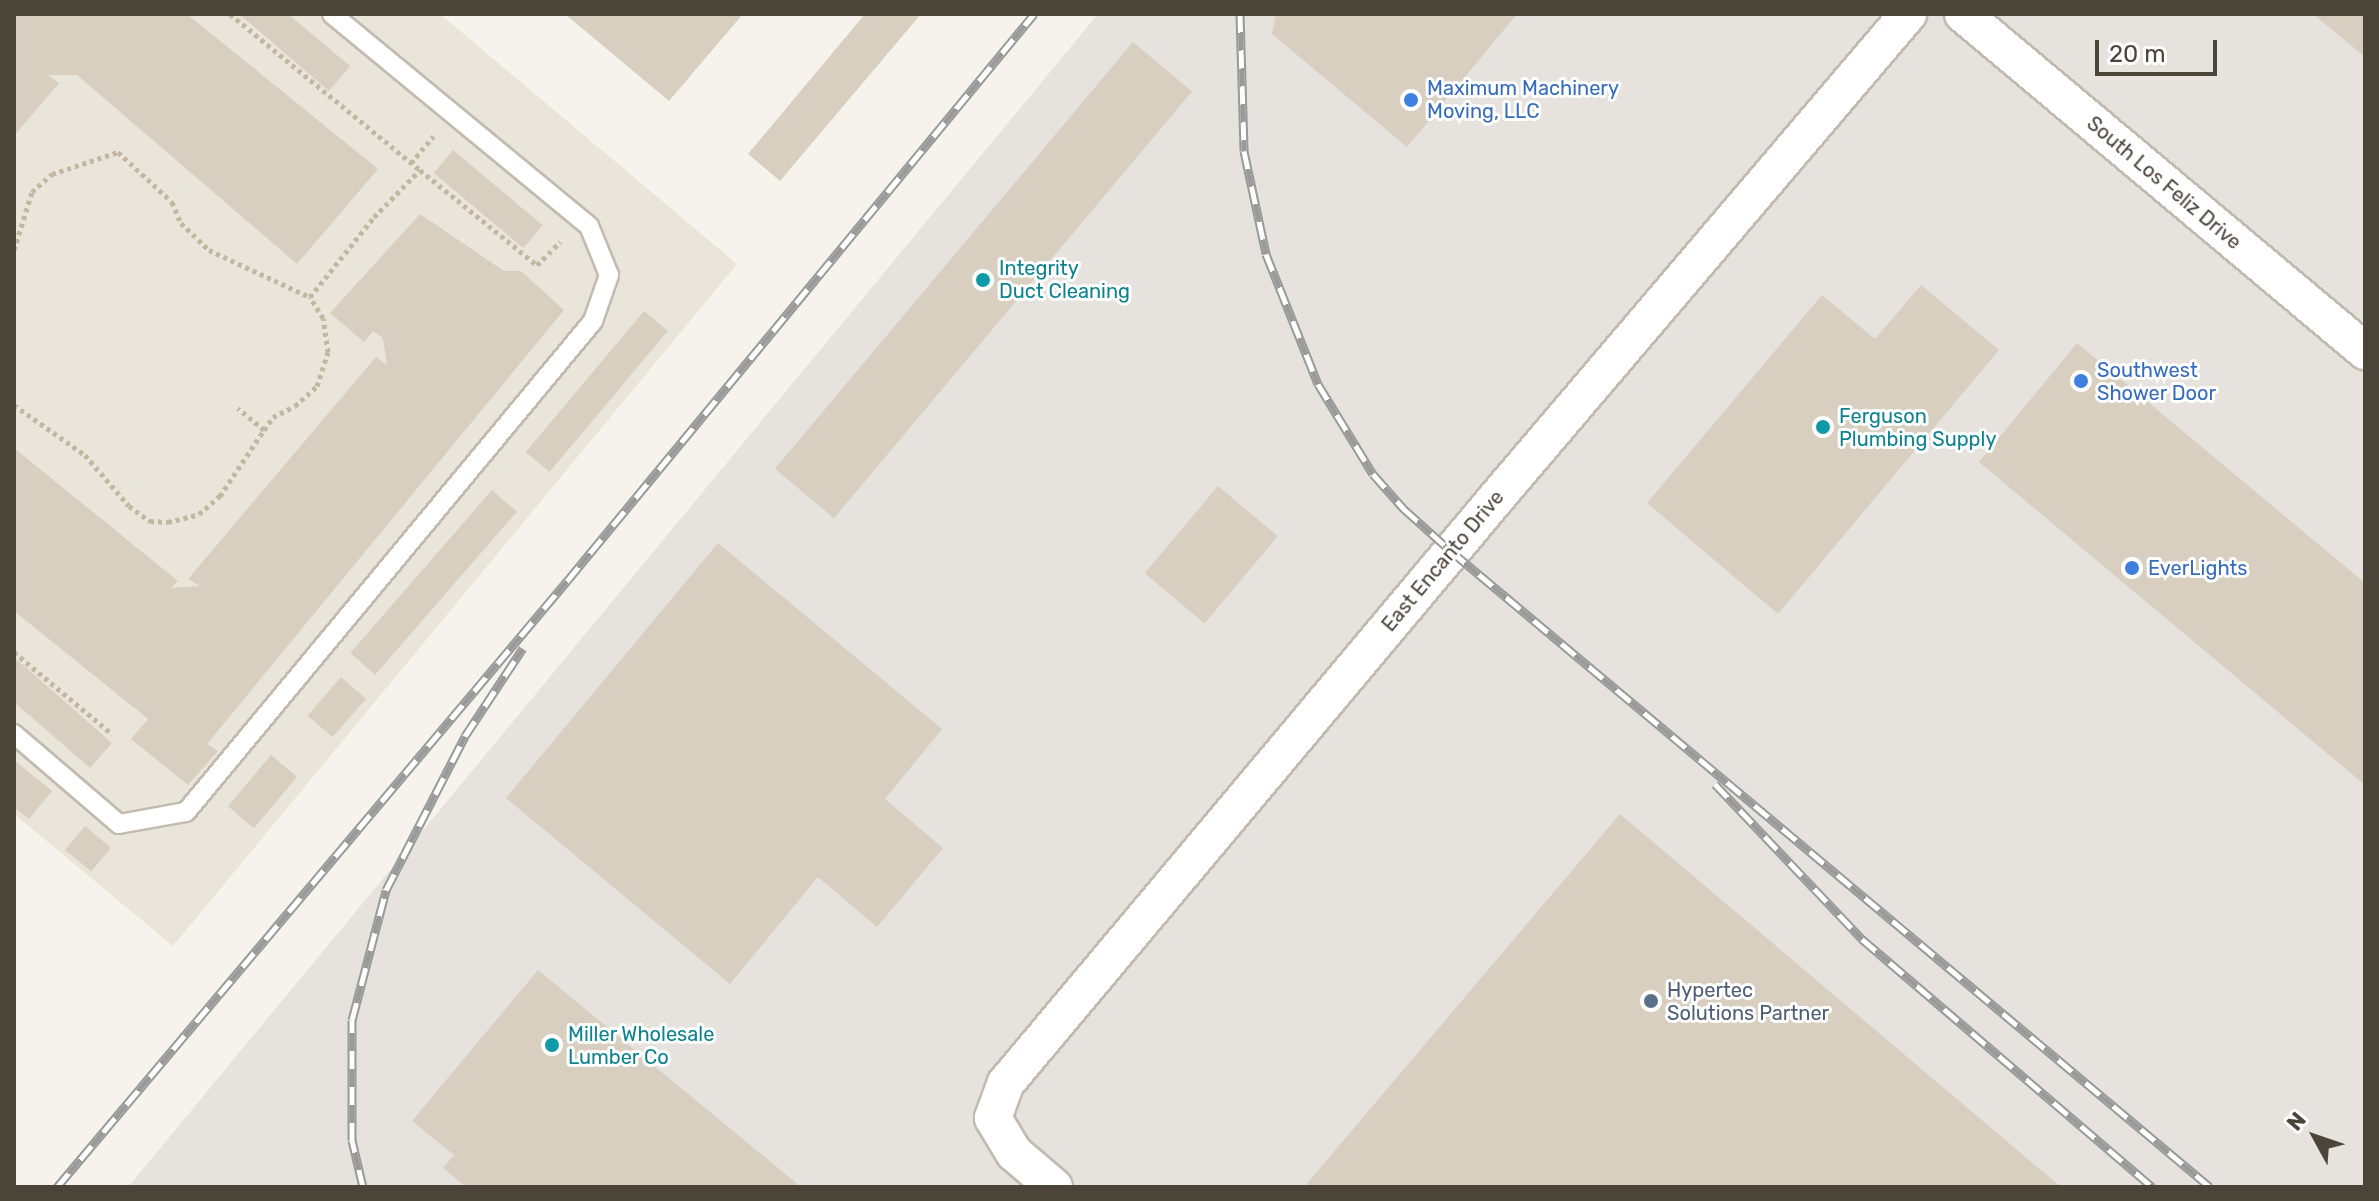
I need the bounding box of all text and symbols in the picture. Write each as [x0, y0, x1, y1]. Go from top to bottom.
scale bar [2099, 24, 2221, 74]
text: 20 m [2109, 40, 2166, 68]
place label: Maximum Machinery Moving, LLC [1427, 76, 1619, 123]
marker: Maximum Machinery Moving, LLC [1402, 91, 1420, 109]
street label: South Los Feliz Drive [2082, 111, 2246, 255]
place label: Integrity Duct Cleaning [999, 256, 1130, 303]
marker: Integrity Duct Cleaning [974, 271, 992, 289]
place label: Southwest Shower Door [2097, 358, 2217, 405]
marker: Southwest Shower Door [2072, 372, 2090, 390]
place label: Ferguson Plumbing Supply [1839, 404, 1996, 451]
marker: Ferguson Plumbing Supply [1814, 418, 1832, 436]
street label: East Encanto Drive [1377, 486, 1509, 636]
place label: EverLights [2148, 556, 2247, 580]
marker: EverLights [2123, 559, 2141, 577]
place label: Hypertec Solutions Partner [1667, 978, 1829, 1025]
marker: Hypertec Solutions Partner [1642, 992, 1660, 1010]
place label: Miller Wholesale Lumber Co [568, 1022, 715, 1069]
marker: Miller Wholesale Lumber Co [543, 1036, 561, 1054]
north arrow [2275, 1097, 2355, 1177]
text: N [2281, 1107, 2312, 1136]

